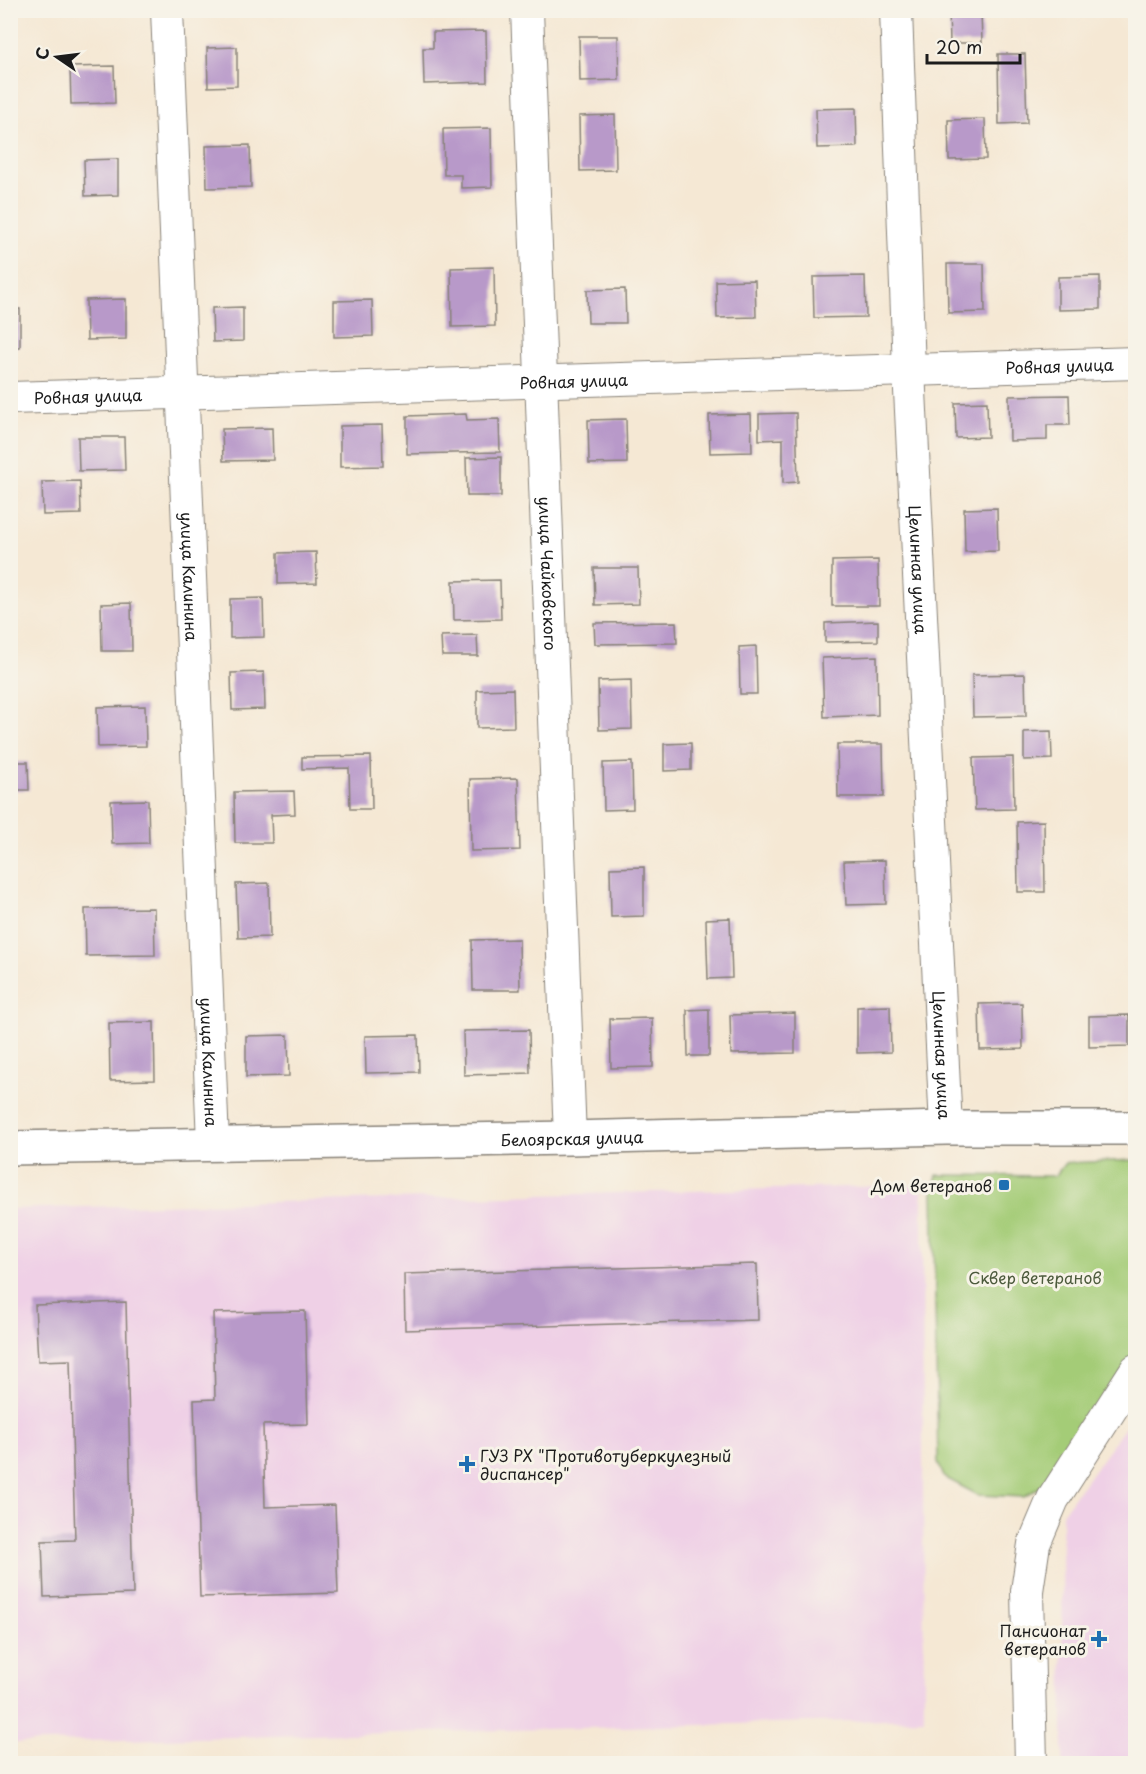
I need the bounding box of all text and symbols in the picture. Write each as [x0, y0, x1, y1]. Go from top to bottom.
north arrow [27, 27, 87, 87]
scale bar [927, 27, 1020, 65]
text: 20 m [936, 33, 982, 60]
text: С [28, 44, 55, 62]
street label: Ровная улица [1005, 352, 1114, 379]
street label: Ровная улица [519, 367, 628, 394]
street label: Ровная улица [33, 382, 142, 409]
street label: улица Чайковского [534, 496, 563, 651]
street label: Целинная улица [904, 505, 934, 634]
street label: улица Калинина [175, 511, 205, 642]
street label: Целинная улица [927, 990, 958, 1120]
street label: улица Калинина [195, 997, 224, 1127]
street label: Белоярская улица [500, 1124, 644, 1151]
place label: Дом ветеранов [870, 1173, 992, 1197]
marker: Дом ветеранов [997, 1178, 1011, 1192]
park label: Сквер ветеранов [968, 1265, 1102, 1289]
place label: ГУЗ РХ "Противотуберкулезный диспансер" [480, 1443, 731, 1485]
marker: ГУЗ РХ "Противотуберкулезный диспансер" [458, 1455, 476, 1473]
place label: Пансионат ветеранов [999, 1618, 1087, 1660]
marker: Пансионат ветеранов [1090, 1630, 1108, 1648]

